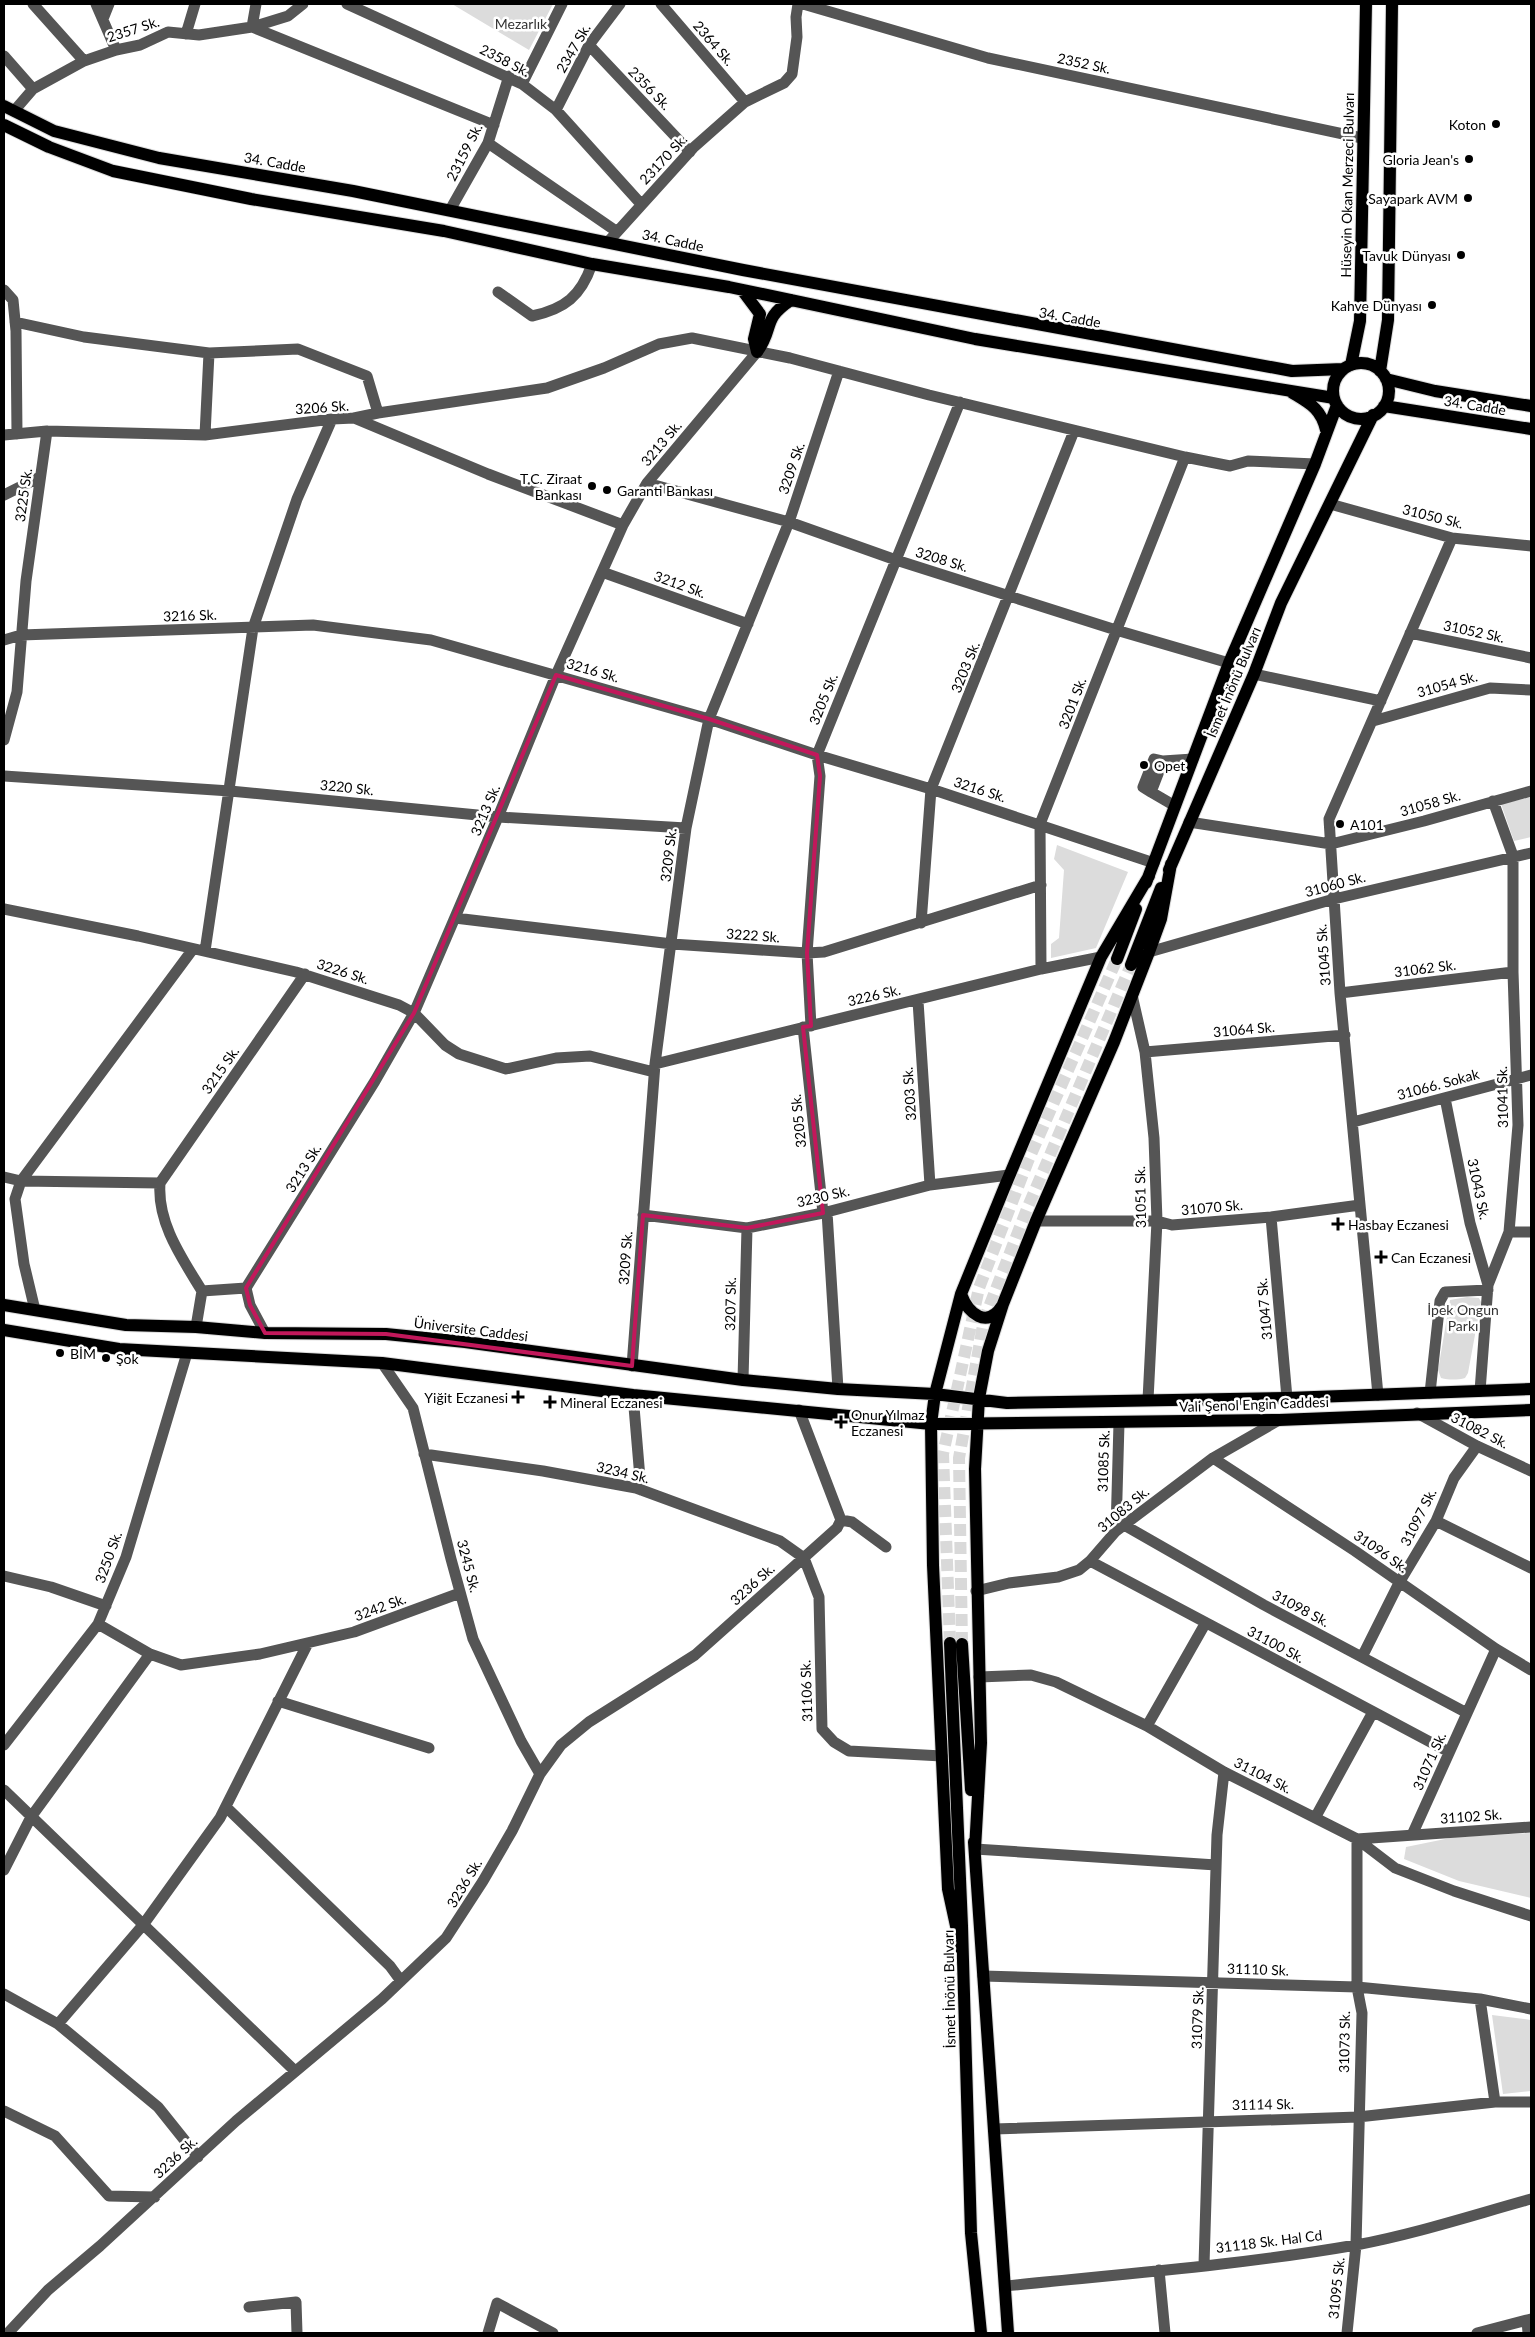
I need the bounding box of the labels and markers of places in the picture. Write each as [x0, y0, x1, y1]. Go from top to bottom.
place label: Koton [1449, 116, 1486, 133]
marker: Koton [1490, 118, 1502, 130]
place label: Gloria Jean's [1383, 151, 1459, 168]
marker: Gloria Jean's [1463, 153, 1475, 165]
place label: Sayapark AVM [1368, 190, 1458, 207]
marker: Sayapark AVM [1462, 192, 1474, 204]
place label: Tavuk Dünyası [1362, 247, 1451, 264]
marker: Tavuk Dünyası [1455, 249, 1467, 261]
place label: Kahve Dünyası [1331, 297, 1422, 314]
marker: Kahve Dünyası [1426, 299, 1438, 311]
place label: T.C. Ziraat Bankası [520, 470, 582, 503]
marker: T.C. Ziraat Bankası [586, 480, 598, 492]
place label: Garanti Bankası [617, 482, 713, 499]
marker: Garanti Bankası [601, 484, 613, 496]
place label: Opet [1154, 757, 1185, 774]
marker: Opet [1138, 759, 1150, 771]
place label: A101 [1350, 816, 1384, 833]
marker: A101 [1334, 818, 1346, 830]
place label: Hasbay Eczanesi [1348, 1216, 1449, 1233]
marker: Hasbay Eczanesi [1332, 1218, 1344, 1230]
place label: Can Eczanesi [1391, 1249, 1471, 1266]
marker: Can Eczanesi [1375, 1251, 1387, 1263]
place label: BİM [70, 1345, 96, 1362]
marker: BİM [54, 1347, 66, 1359]
place label: Şok [116, 1350, 139, 1367]
marker: Şok [100, 1352, 112, 1364]
place label: Yiğit Eczanesi [424, 1389, 508, 1406]
marker: Yiğit Eczanesi [512, 1391, 524, 1403]
place label: Mineral Eczanesi [560, 1394, 663, 1411]
marker: Mineral Eczanesi [544, 1396, 556, 1408]
place label: Onur Yılmaz Eczanesi [851, 1406, 925, 1439]
marker: Onur Yılmaz Eczanesi [835, 1416, 847, 1428]

